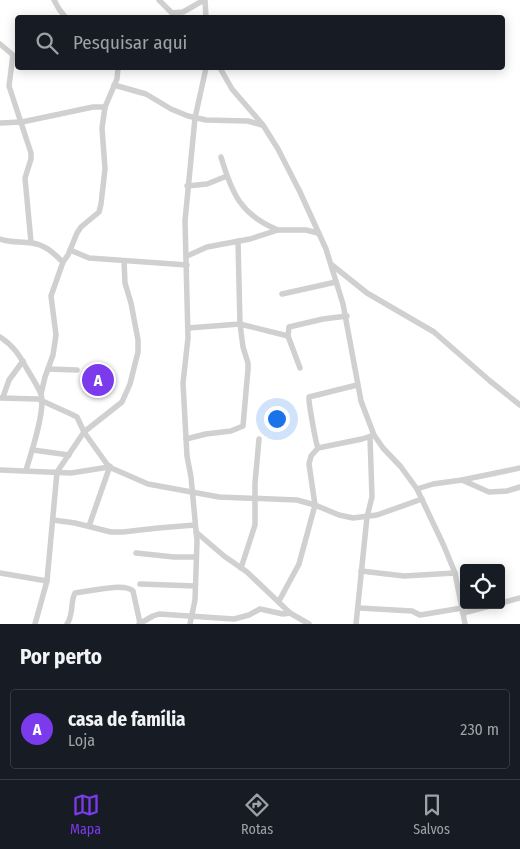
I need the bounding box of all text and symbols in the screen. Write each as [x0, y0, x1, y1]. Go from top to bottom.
search box [15, 15, 505, 70]
icon: search [33, 29, 61, 57]
text: Pesquisar aqui [73, 31, 187, 54]
pin: A [82, 361, 114, 399]
your location [264, 406, 290, 432]
map controls [460, 564, 505, 609]
button: locate [460, 564, 505, 609]
text: Por perto [20, 644, 102, 670]
text: casa de família [68, 708, 186, 731]
text: A [33, 720, 41, 739]
text: 230 m [460, 720, 499, 739]
text: Loja [68, 731, 95, 750]
tab: Mapa [70, 791, 101, 838]
tab: Rotas [241, 791, 273, 838]
tab: Salvos [413, 791, 450, 838]

